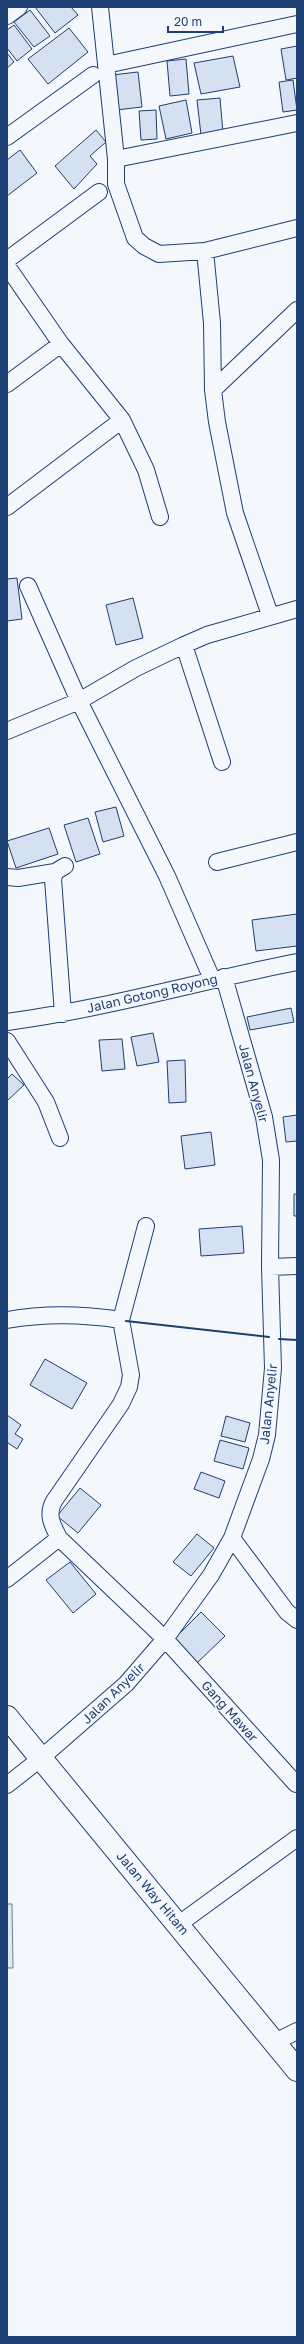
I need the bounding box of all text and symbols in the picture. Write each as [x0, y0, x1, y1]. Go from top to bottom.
scale bar [168, 8, 223, 34]
text: 20 m [174, 14, 202, 29]
street label: Jalan Gotong Royong [85, 970, 219, 1016]
street label: Jalan Anyelir [236, 1042, 272, 1124]
street label: Jalan Anyelir [256, 1363, 280, 1445]
street label: Jalan Anyelir [78, 1659, 148, 1727]
street label: Gang Mawar [198, 1677, 262, 1745]
street label: Jalan Way Hitam [113, 1848, 193, 1938]

